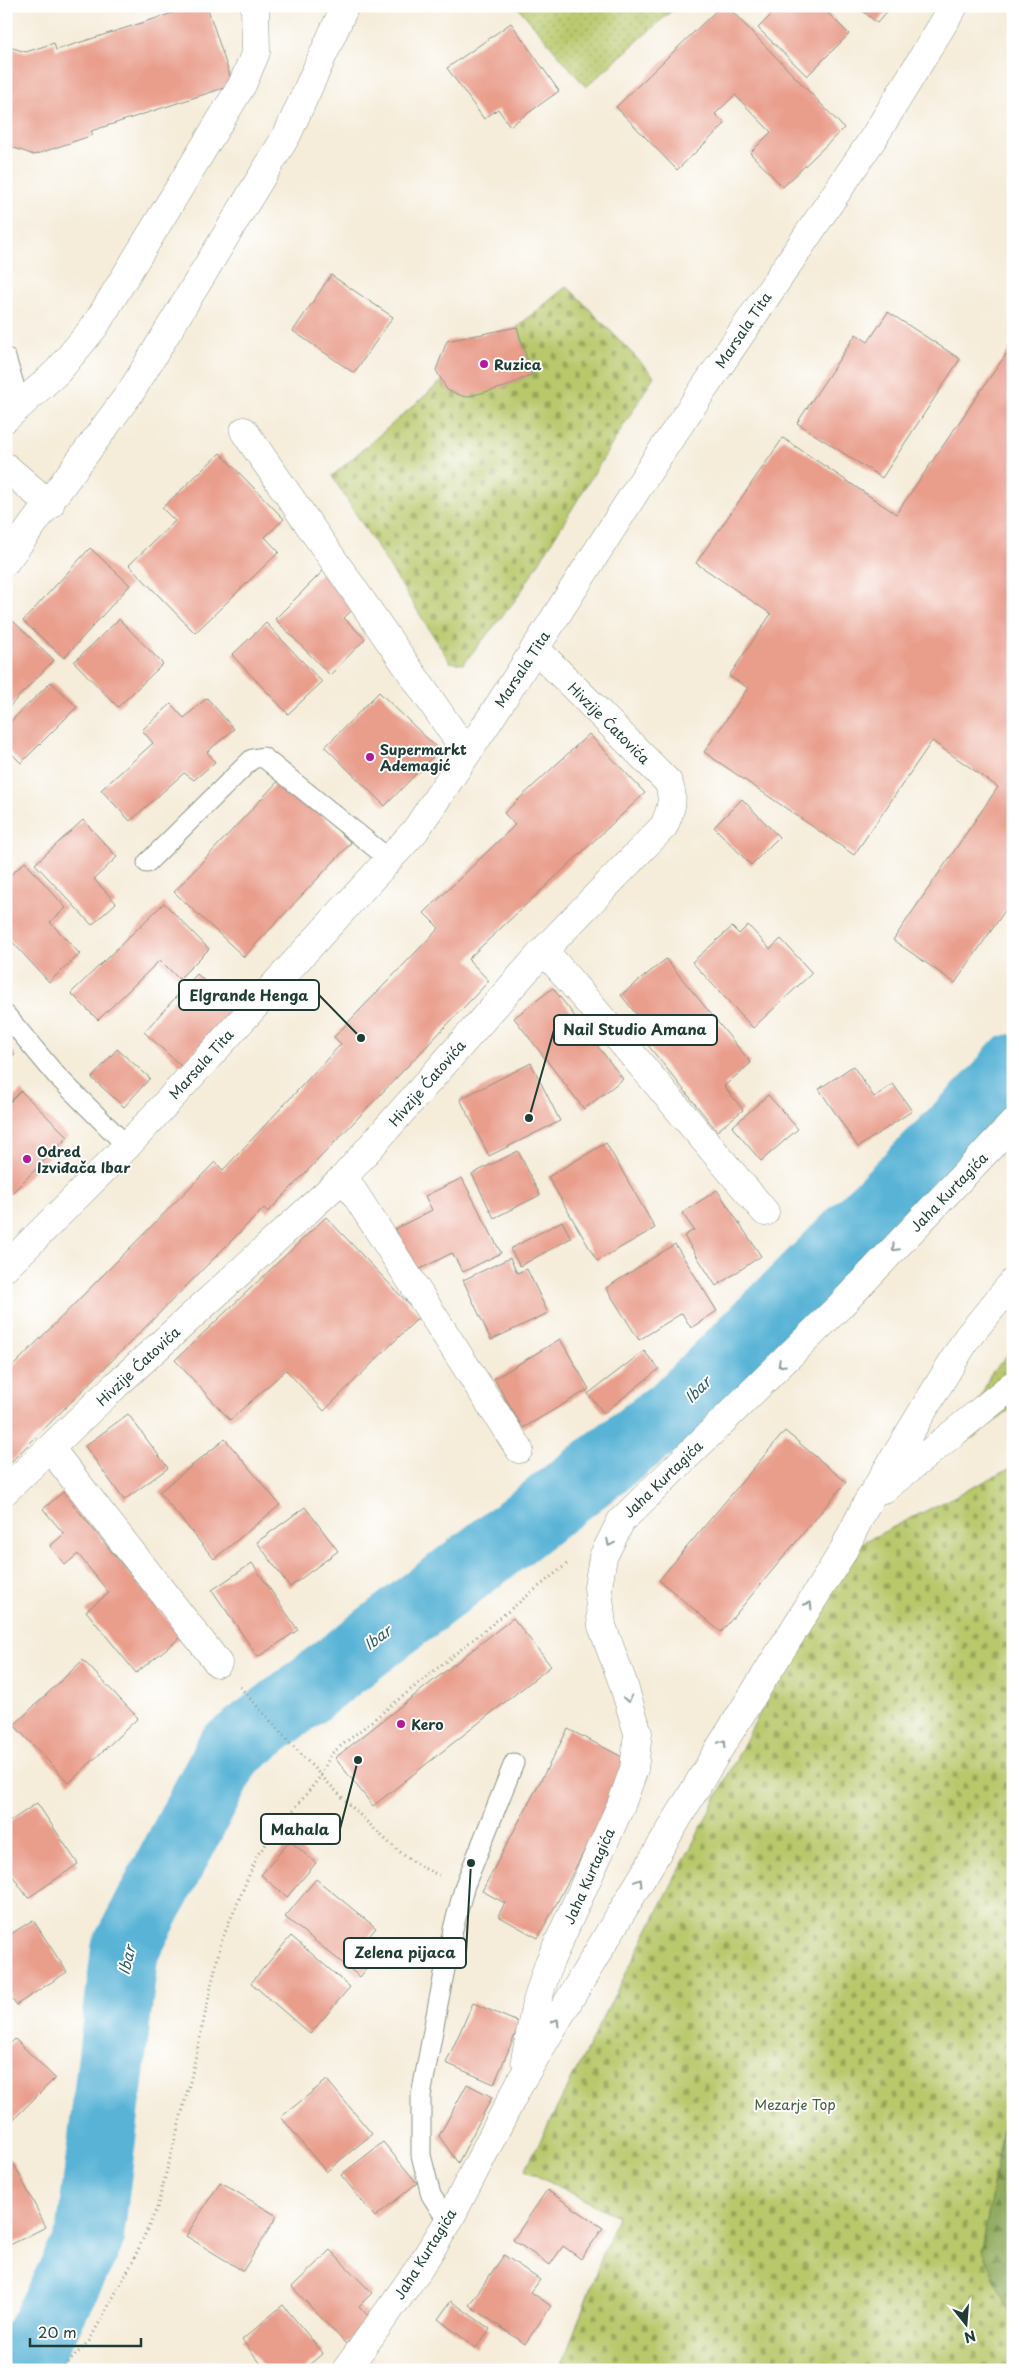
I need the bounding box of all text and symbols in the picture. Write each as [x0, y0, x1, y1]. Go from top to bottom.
street label: Marsala Tita [710, 288, 776, 372]
place label: Ruzica [494, 354, 542, 375]
marker: Ruzica [478, 358, 490, 370]
street label: Marsala Tita [489, 626, 555, 711]
street label: Hivzije Ćatovića [563, 677, 655, 769]
place label: Supermarkt Ademagić [380, 739, 467, 776]
marker: Supermarkt Ademagić [364, 751, 376, 763]
callout: Elgrande Henga [179, 980, 319, 1010]
text: Elgrande Henga [190, 983, 308, 1006]
callout: Nail Studio Amana [554, 1015, 717, 1045]
text: Nail Studio Amana [563, 1017, 707, 1040]
street label: Marsala Tita [164, 1024, 238, 1104]
street label: Hivzije Ćatovića [384, 1035, 471, 1131]
place label: Odred Izviđača Ibar [37, 1141, 131, 1178]
street label: Jaha Kurtagića [906, 1147, 993, 1236]
marker: Odred Izviđača Ibar [21, 1153, 33, 1165]
one-way arrow [892, 1242, 901, 1251]
street label: Hivzije Ćatovića [91, 1321, 185, 1411]
one-way arrow [778, 1358, 787, 1367]
water label: Ibar [679, 1369, 717, 1407]
street label: Jaha Kurtagića [619, 1435, 708, 1522]
one-way arrow [606, 1538, 616, 1547]
one-way arrow [803, 1602, 812, 1611]
water label: Ibar [358, 1618, 397, 1655]
one-way arrow [623, 1695, 633, 1703]
place label: Kero [411, 1714, 444, 1735]
marker: Kero [395, 1718, 407, 1730]
one-way arrow [716, 1740, 726, 1749]
callout: Mahala [261, 1814, 340, 1844]
text: Mahala [271, 1817, 330, 1840]
street label: Jaha Kurtagića [558, 1824, 620, 1927]
one-way arrow [633, 1879, 643, 1888]
callout: Zelena pijaca [344, 1938, 466, 1968]
text: Zelena pijaca [354, 1940, 456, 1963]
water label: Ibar [112, 1941, 141, 1977]
one-way arrow [549, 2018, 559, 2027]
park label: Mezarje Top [754, 2094, 836, 2115]
street label: Jaha Kurtagića [389, 2205, 461, 2303]
north arrow [942, 2298, 992, 2348]
scale bar [30, 2316, 141, 2348]
text: 20 m [38, 2320, 77, 2343]
text: N [962, 2325, 978, 2349]

